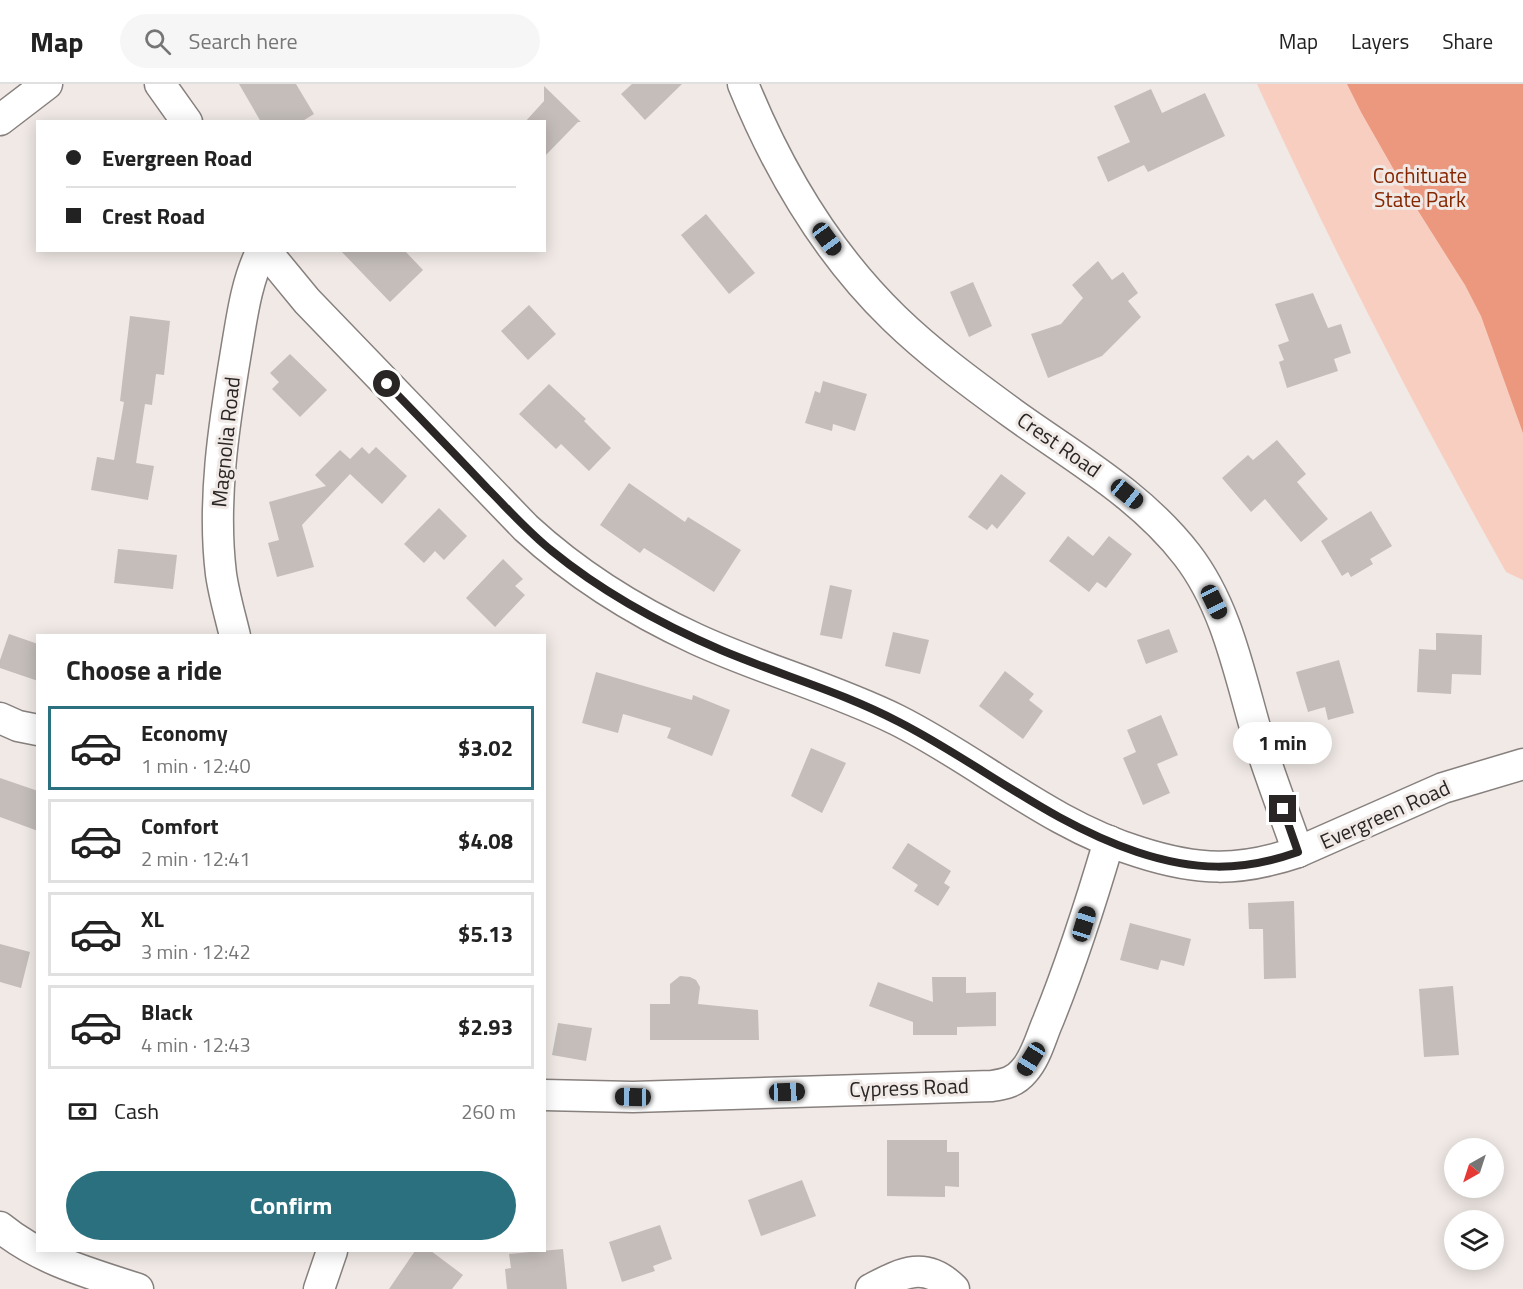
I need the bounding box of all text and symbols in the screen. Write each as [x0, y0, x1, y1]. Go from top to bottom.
search box [120, 14, 540, 68]
text: Map [30, 20, 84, 63]
text: Search here [189, 24, 298, 58]
icon: search [141, 25, 174, 58]
text: Map [1279, 25, 1318, 57]
text: Layers [1351, 25, 1409, 57]
text: Share [1442, 25, 1493, 57]
text: Evergreen Road [102, 141, 252, 175]
park label: Cochituate State Park [1373, 159, 1467, 215]
text: Crest Road [102, 199, 205, 233]
car [809, 219, 845, 259]
route start [373, 370, 400, 397]
street label: Magnolia Road [202, 375, 248, 509]
street label: Crest Road [1011, 403, 1108, 485]
car [1107, 476, 1147, 512]
car [1198, 582, 1230, 622]
text: Choose a ride [66, 649, 222, 690]
text: Economy [141, 716, 228, 750]
icon: car [69, 721, 123, 775]
callout: 1 min [1234, 722, 1332, 764]
text: 1 min [1258, 727, 1307, 758]
text: $3.02 [458, 731, 513, 765]
text: 1 min · 12:40 [141, 750, 251, 781]
street label: Evergreen Road [1314, 771, 1455, 857]
route end [1269, 795, 1296, 822]
text: Comfort [141, 809, 219, 843]
icon: car [69, 814, 123, 868]
text: $4.08 [458, 824, 513, 858]
text: 2 min · 12:41 [141, 843, 251, 874]
text: XL [141, 902, 164, 936]
car [1070, 904, 1098, 944]
icon: car [69, 907, 123, 961]
text: $5.13 [458, 917, 513, 951]
text: 3 min · 12:42 [141, 936, 251, 967]
text: Black [141, 995, 193, 1029]
icon: car [69, 1000, 123, 1054]
text: $2.93 [458, 1010, 513, 1044]
text: 4 min · 12:43 [141, 1029, 251, 1060]
car [1014, 1039, 1048, 1079]
street label: Cypress Road [849, 1069, 969, 1105]
car [769, 1082, 805, 1102]
car [615, 1088, 651, 1106]
text: Cash [114, 1094, 159, 1128]
icon: cash [66, 1095, 99, 1128]
text: 260 m [461, 1096, 516, 1127]
north arrow [1444, 1138, 1504, 1198]
map controls [1444, 1138, 1504, 1270]
button: Confirm [66, 1171, 516, 1240]
button: layers [1444, 1210, 1504, 1270]

